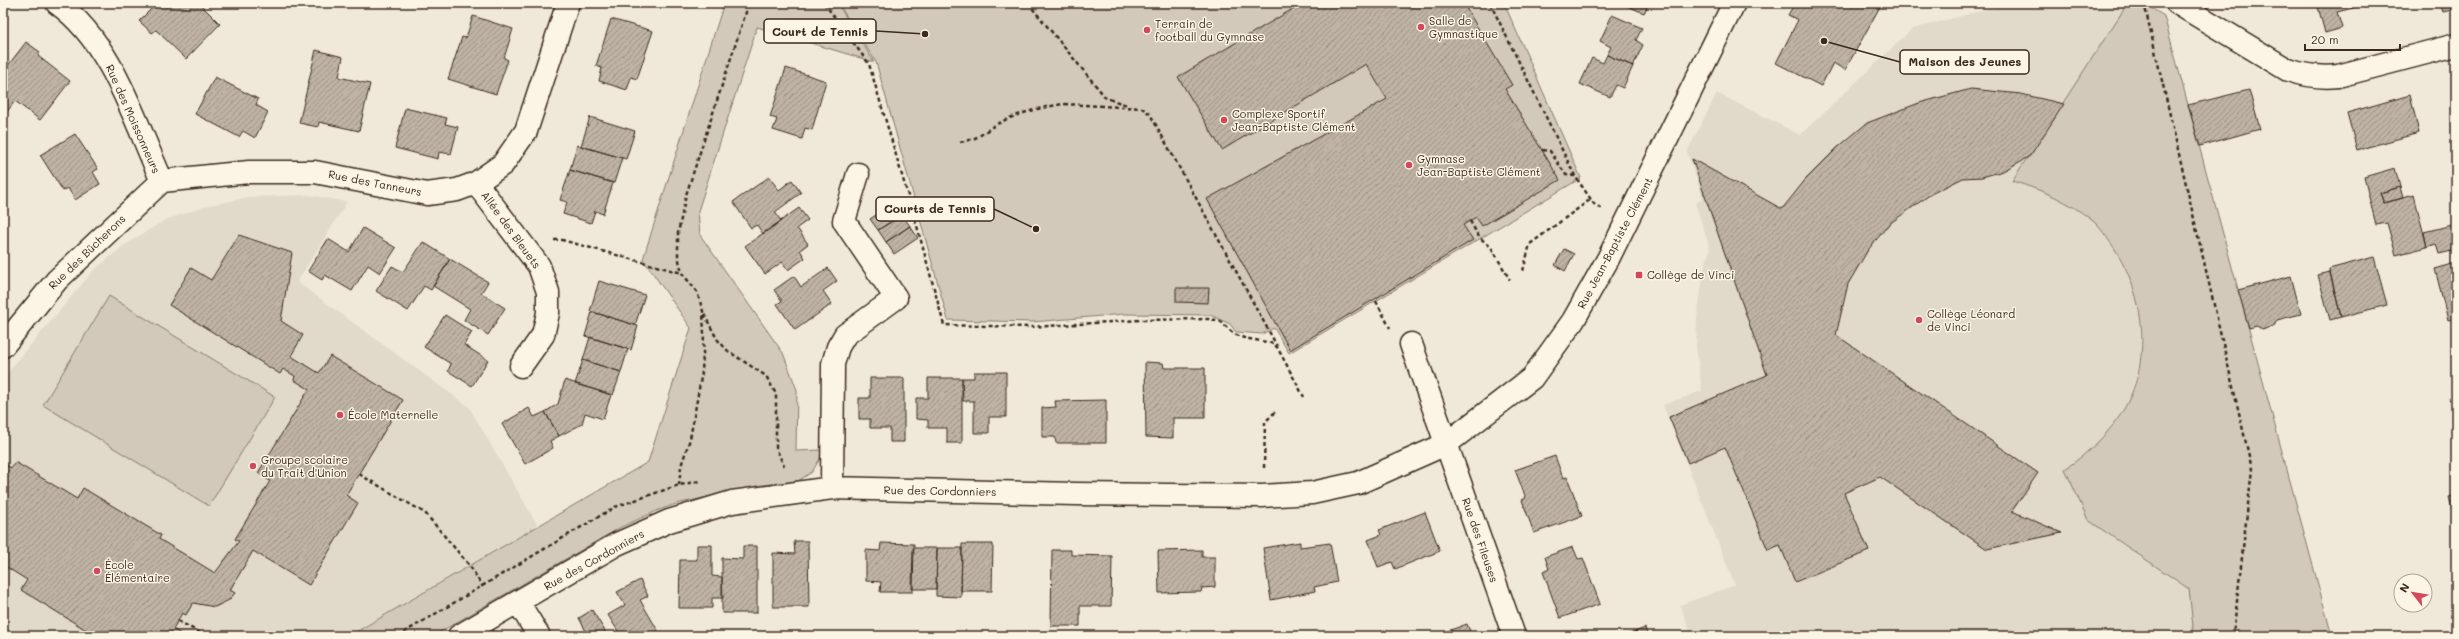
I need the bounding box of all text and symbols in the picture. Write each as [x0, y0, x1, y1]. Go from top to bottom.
place label: Salle de Gymnastique [1429, 13, 1498, 41]
place label: Terrain de football du Gymnase [1155, 16, 1265, 44]
callout: Court de Tennis [764, 19, 876, 43]
marker: Salle de Gymnastique [1416, 22, 1426, 32]
text: Court de Tennis [772, 23, 868, 39]
marker: Terrain de football du Gymnase [1142, 25, 1152, 35]
scale bar [2305, 26, 2400, 52]
text: 20 m [2311, 31, 2339, 47]
callout: Maison des Jeunes [1900, 50, 2029, 74]
text: Maison des Jeunes [1909, 53, 2021, 69]
street label: Rue des Moissonneurs [103, 62, 164, 176]
place label: Complexe Sportif Jean-Baptiste Clément [1232, 106, 1356, 134]
marker: Complexe Sportif Jean-Baptiste Clément [1219, 115, 1229, 125]
place label: Gymnase Jean-Baptiste Clément [1417, 151, 1541, 179]
marker: Gymnase Jean-Baptiste Clément [1404, 160, 1414, 170]
street label: Rue des Tanneurs [327, 166, 423, 199]
street label: Rue Jean-Baptiste Clément [1573, 174, 1656, 311]
street label: Allée des Bleuets [478, 188, 545, 271]
callout: Courts de Tennis [876, 197, 994, 221]
text: Courts de Tennis [884, 200, 986, 216]
street label: Rue des Bûcherons [45, 211, 128, 292]
place label: Collège de Vinci [1647, 267, 1734, 282]
marker: Collège de Vinci [1634, 270, 1644, 280]
place label: Collège Léonard de Vinci [1927, 306, 2015, 334]
marker: Collège Léonard de Vinci [1914, 315, 1924, 325]
place label: École Maternelle [348, 407, 439, 422]
marker: École Maternelle [335, 410, 345, 420]
place label: Groupe scolaire du Trait d'Union [261, 452, 348, 480]
marker: Groupe scolaire du Trait d'Union [248, 461, 258, 471]
street label: Rue des Cordonniers [884, 482, 996, 499]
street label: Rue des Fileuses [1459, 495, 1502, 584]
street label: Rue des Cordonniers [541, 526, 647, 593]
place label: École Élémentaire [105, 557, 170, 585]
marker: École Élémentaire [92, 566, 102, 576]
north arrow [2393, 573, 2433, 613]
text: N [2395, 580, 2413, 595]

